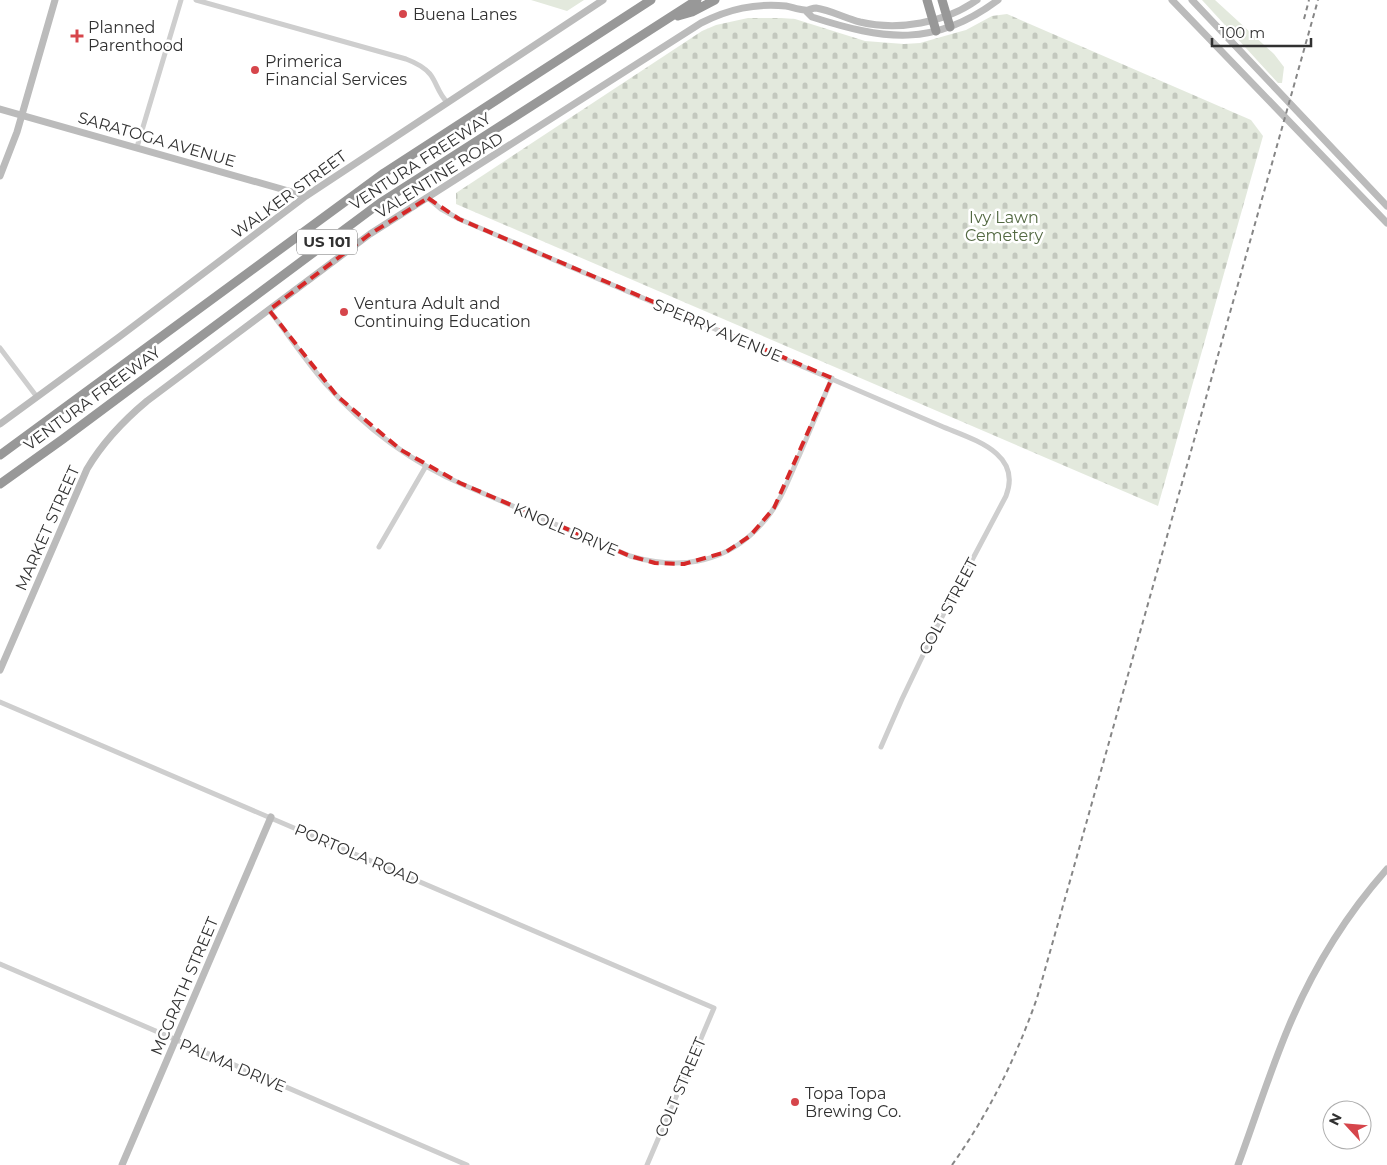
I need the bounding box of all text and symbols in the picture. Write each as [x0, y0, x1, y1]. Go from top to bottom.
place label: Buena Lanes [413, 5, 517, 24]
marker: Buena Lanes [397, 8, 409, 20]
scale bar [1212, 15, 1311, 47]
place label: Planned Parenthood [88, 18, 184, 55]
text: 100 m [1220, 23, 1265, 42]
marker: Planned Parenthood [70, 29, 84, 43]
place label: Primerica Financial Services [265, 52, 407, 89]
marker: Primerica Financial Services [249, 64, 261, 76]
street label: SARATOGA AVENUE [76, 108, 238, 171]
street label: VENTURA FREEWAY [346, 108, 495, 214]
street label: VALENTINE ROAD [372, 129, 506, 222]
street label: WALKER STREET [228, 146, 351, 242]
park label: Ivy Lawn Cemetery [965, 208, 1043, 245]
road number: US 101 [297, 230, 357, 254]
place label: Ventura Adult and Continuing Education [354, 294, 531, 331]
street label: SPERRY AVENUE [651, 295, 785, 366]
marker: Ventura Adult and Continuing Education [338, 306, 350, 318]
street label: VENTURA FREEWAY [20, 342, 165, 454]
street label: MARKET STREET [11, 462, 84, 594]
street label: KNOLL DRIVE [511, 499, 621, 560]
street label: COLT STREET [915, 554, 982, 658]
street label: PORTOLA ROAD [292, 820, 422, 889]
street label: MCGRATH STREET [147, 913, 222, 1058]
street label: COLT STREET [651, 1034, 710, 1140]
street label: PALMA DRIVE [177, 1035, 289, 1096]
place label: Topa Topa Brewing Co. [805, 1084, 901, 1121]
marker: Topa Topa Brewing Co. [789, 1096, 801, 1108]
north arrow [1322, 1100, 1372, 1150]
text: N [1325, 1110, 1346, 1128]

